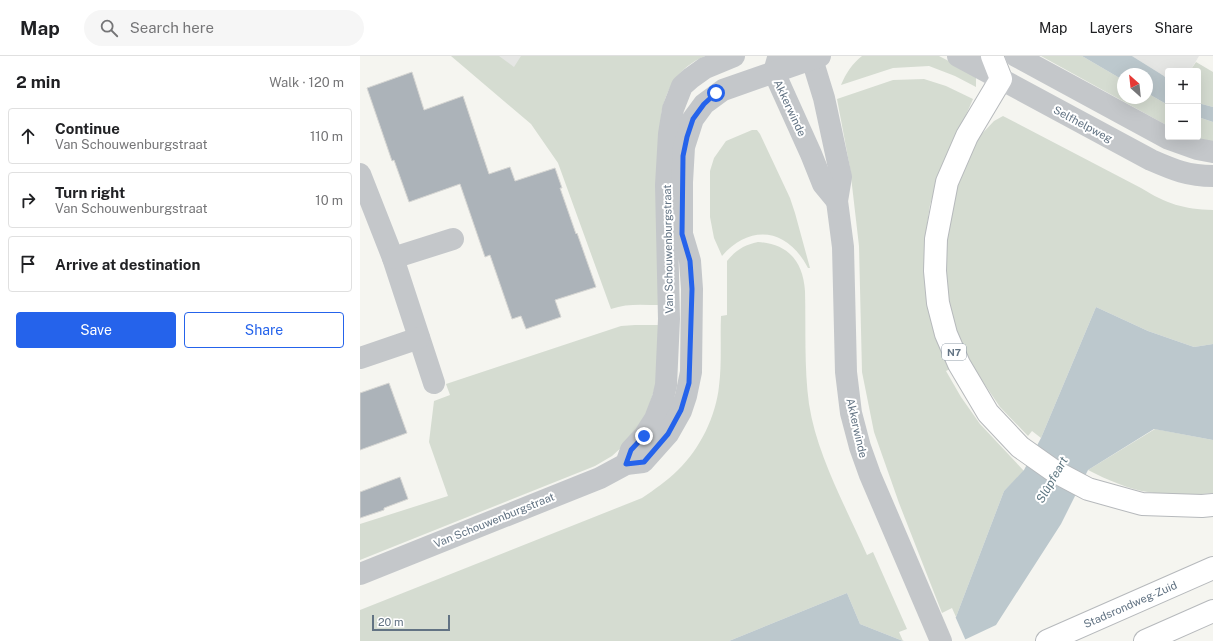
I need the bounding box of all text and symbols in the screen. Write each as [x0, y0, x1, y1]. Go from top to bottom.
search box [84, 10, 364, 46]
text: Map [20, 17, 60, 39]
icon: search [98, 17, 120, 39]
text: Search here [130, 19, 214, 36]
text: Map [1039, 20, 1067, 36]
text: Layers [1089, 20, 1133, 36]
text: Share [1155, 20, 1193, 36]
north arrow [1117, 68, 1153, 104]
map controls [1165, 68, 1201, 140]
button: + [1165, 68, 1201, 104]
text: 2 min [16, 72, 61, 92]
text: Walk · 120 m [269, 75, 344, 90]
street label: Akkerwinde [772, 78, 808, 138]
route start [707, 84, 725, 102]
street label: Selfhelpweg [1052, 103, 1115, 145]
button: − [1165, 104, 1201, 140]
text: Continue [55, 120, 120, 137]
icon: ahead [17, 125, 39, 147]
text: 110 m [310, 129, 343, 144]
text: Van Schouwenburgstraat [55, 137, 208, 152]
text: Turn right [55, 184, 125, 201]
street label: Van Schouwenburgstraat [661, 184, 675, 314]
icon: right [17, 189, 39, 211]
text: 10 m [315, 193, 343, 208]
text: Van Schouwenburgstraat [55, 201, 208, 216]
icon: arrive [17, 253, 39, 275]
text: Arrive at destination [55, 256, 200, 273]
button: Save [16, 312, 176, 348]
button: Share [184, 312, 344, 348]
road number: N7 [942, 344, 966, 360]
street label: Akkerwinde [844, 397, 870, 459]
route end [635, 427, 653, 445]
water label: Slûpfeart [1033, 454, 1071, 506]
street label: Van Schouwenburgstraat [432, 490, 556, 550]
street label: Stadsrondweg-Zuid [1082, 579, 1179, 630]
scale bar [372, 613, 450, 632]
text: 20 m [378, 616, 403, 628]

